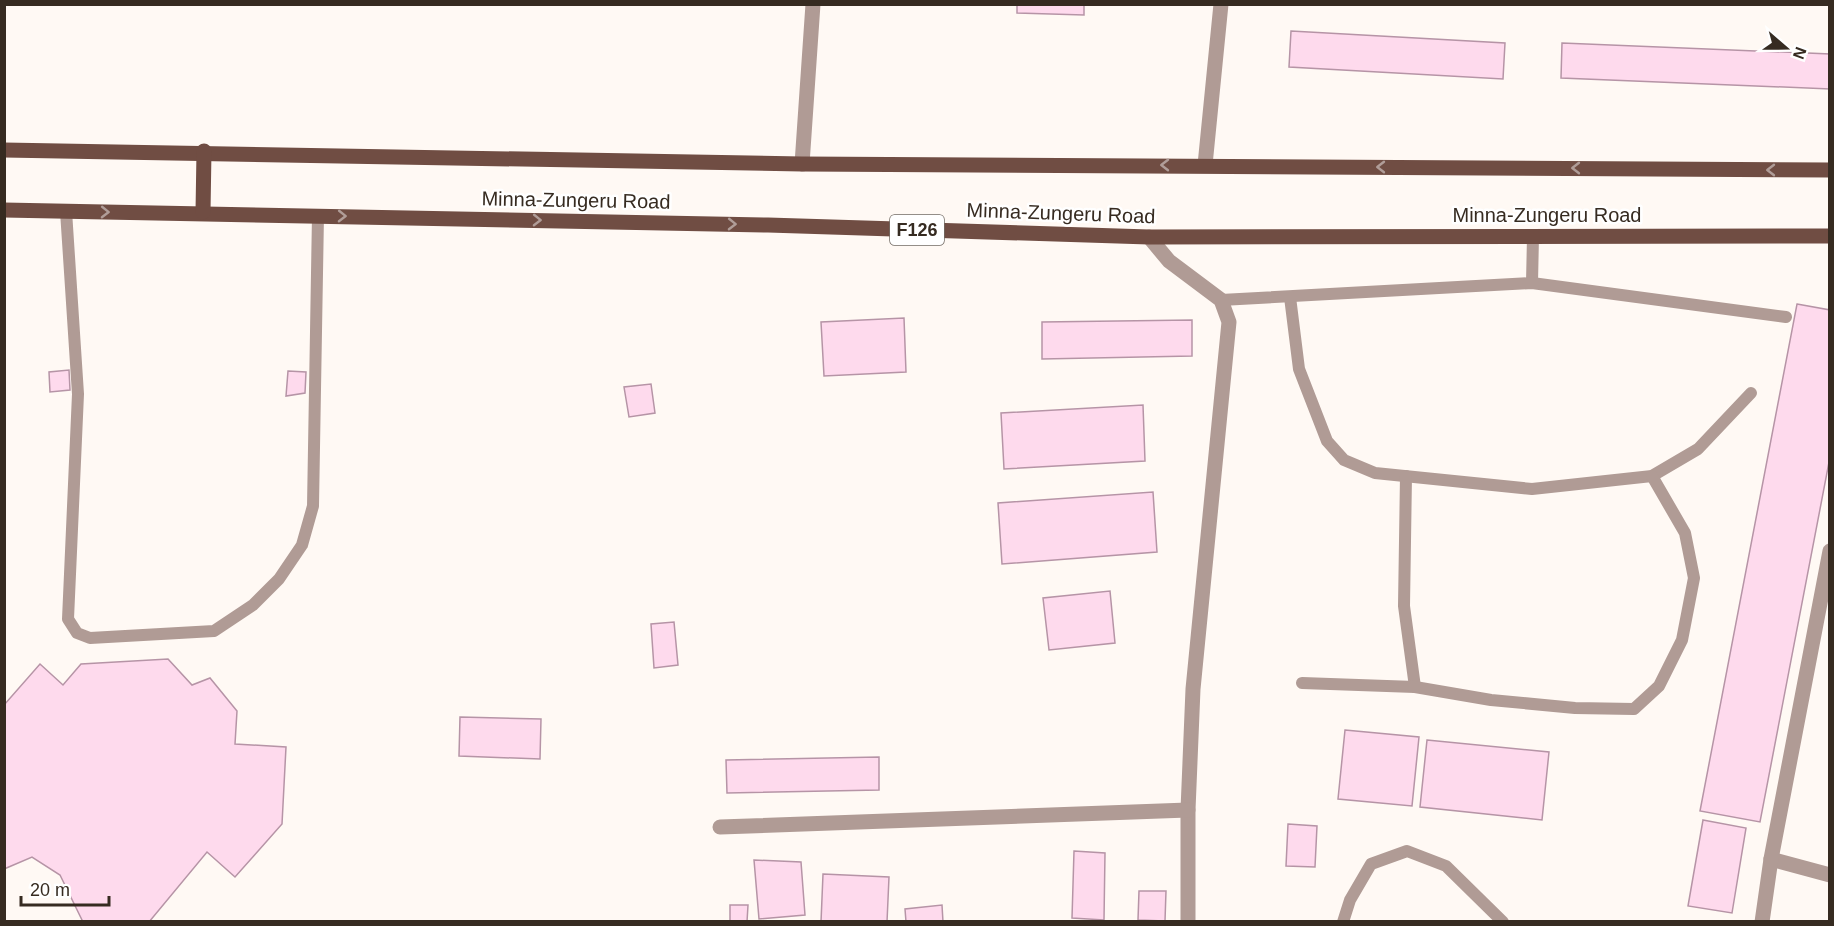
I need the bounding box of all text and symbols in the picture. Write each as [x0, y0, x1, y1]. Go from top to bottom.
north arrow [1756, 18, 1816, 78]
text: N [1790, 45, 1810, 61]
one-way arrow [1161, 159, 1170, 171]
one-way arrow [1377, 161, 1386, 173]
one-way arrow [1572, 162, 1581, 174]
one-way arrow [1767, 164, 1776, 176]
street label: Minna-Zungeru Road [481, 187, 671, 213]
street label: Minna-Zungeru Road [966, 199, 1156, 227]
street label: Minna-Zungeru Road [1453, 204, 1642, 226]
one-way arrow [100, 206, 109, 218]
one-way arrow [337, 210, 346, 222]
one-way arrow [532, 214, 541, 226]
road number: F126 [890, 215, 944, 245]
one-way arrow [727, 218, 736, 230]
scale bar [21, 869, 110, 907]
text: 20 m [30, 880, 70, 900]

